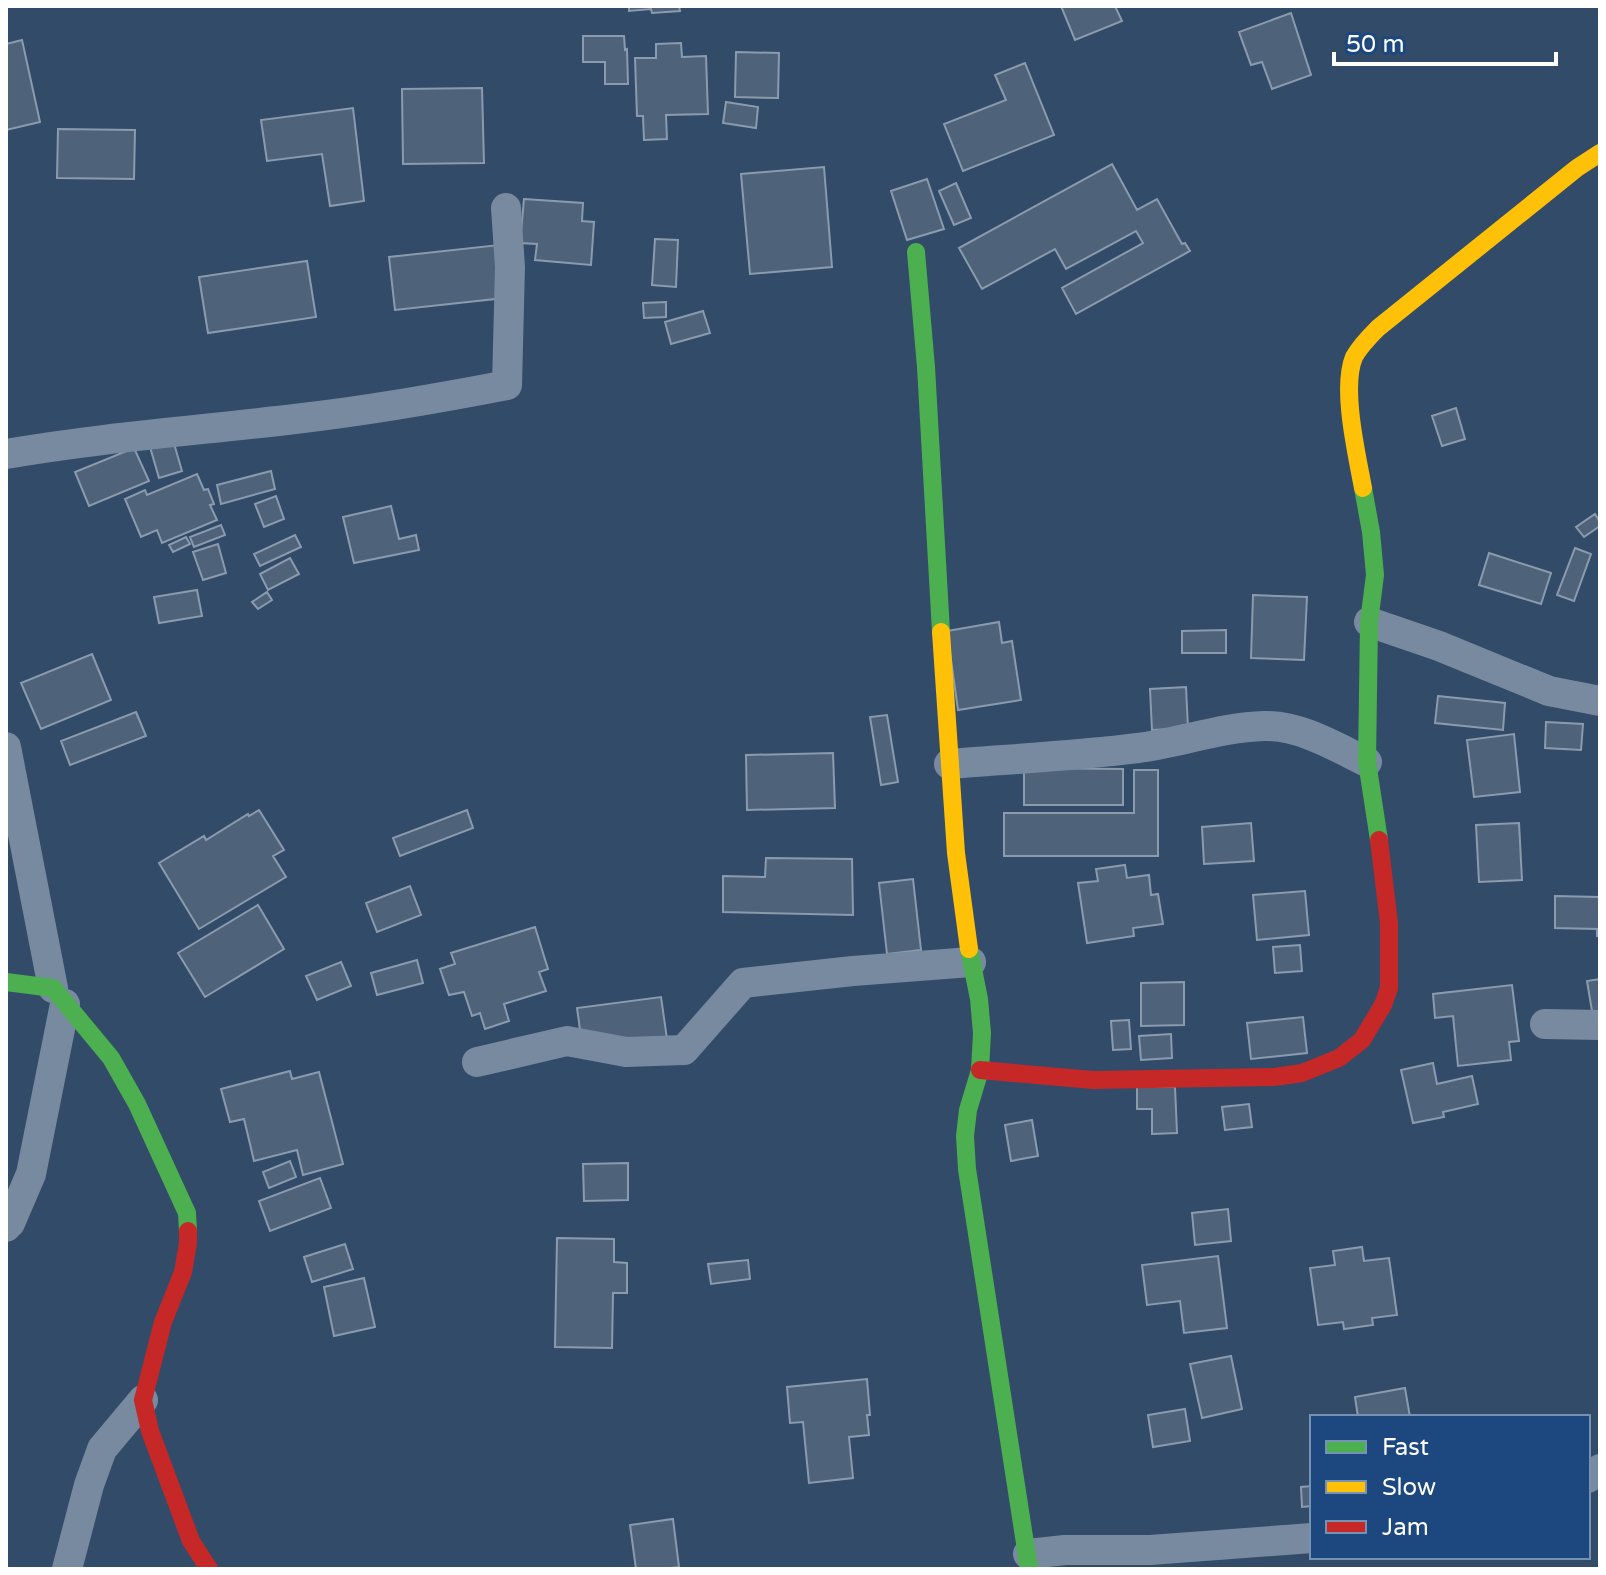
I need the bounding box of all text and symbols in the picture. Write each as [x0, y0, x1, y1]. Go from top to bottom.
scale bar [1334, 16, 1556, 66]
text: 50 m [1346, 30, 1404, 59]
legend [1310, 1415, 1590, 1559]
text: Fast [1382, 1433, 1429, 1462]
text: Slow [1382, 1473, 1436, 1502]
text: Jam [1382, 1513, 1429, 1542]

